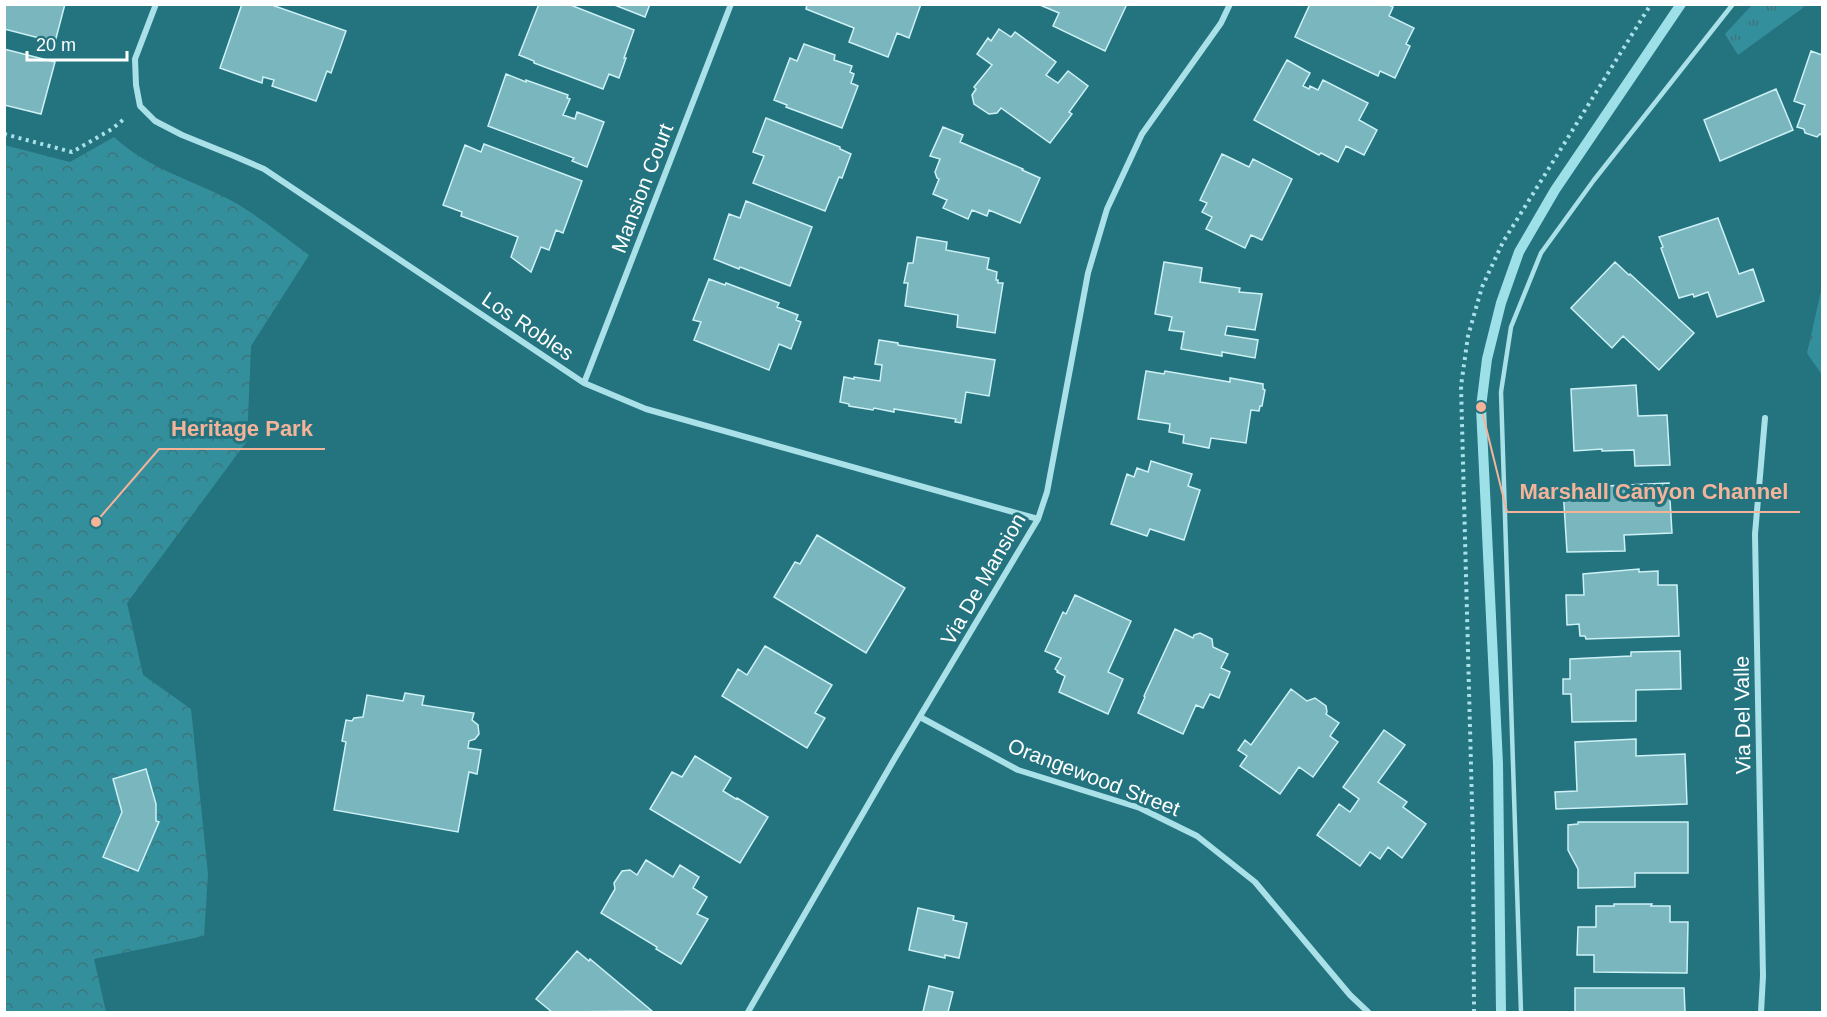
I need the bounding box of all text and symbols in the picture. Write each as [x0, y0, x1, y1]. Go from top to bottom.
scale bar [27, 24, 128, 62]
text: 20 m [36, 35, 76, 55]
street label: Mansion Court [607, 120, 677, 256]
street label: Los Robles [478, 287, 578, 365]
callout: Heritage Park [159, 409, 325, 449]
text: Heritage Park [171, 416, 314, 441]
callout: Marshall Canyon Channel [1507, 472, 1800, 512]
text: Marshall Canyon Channel [1520, 479, 1788, 504]
street label: Via De Mansion [936, 509, 1030, 649]
street label: Via Del Valle [1729, 656, 1755, 774]
street label: Orangewood Street [1005, 734, 1183, 820]

